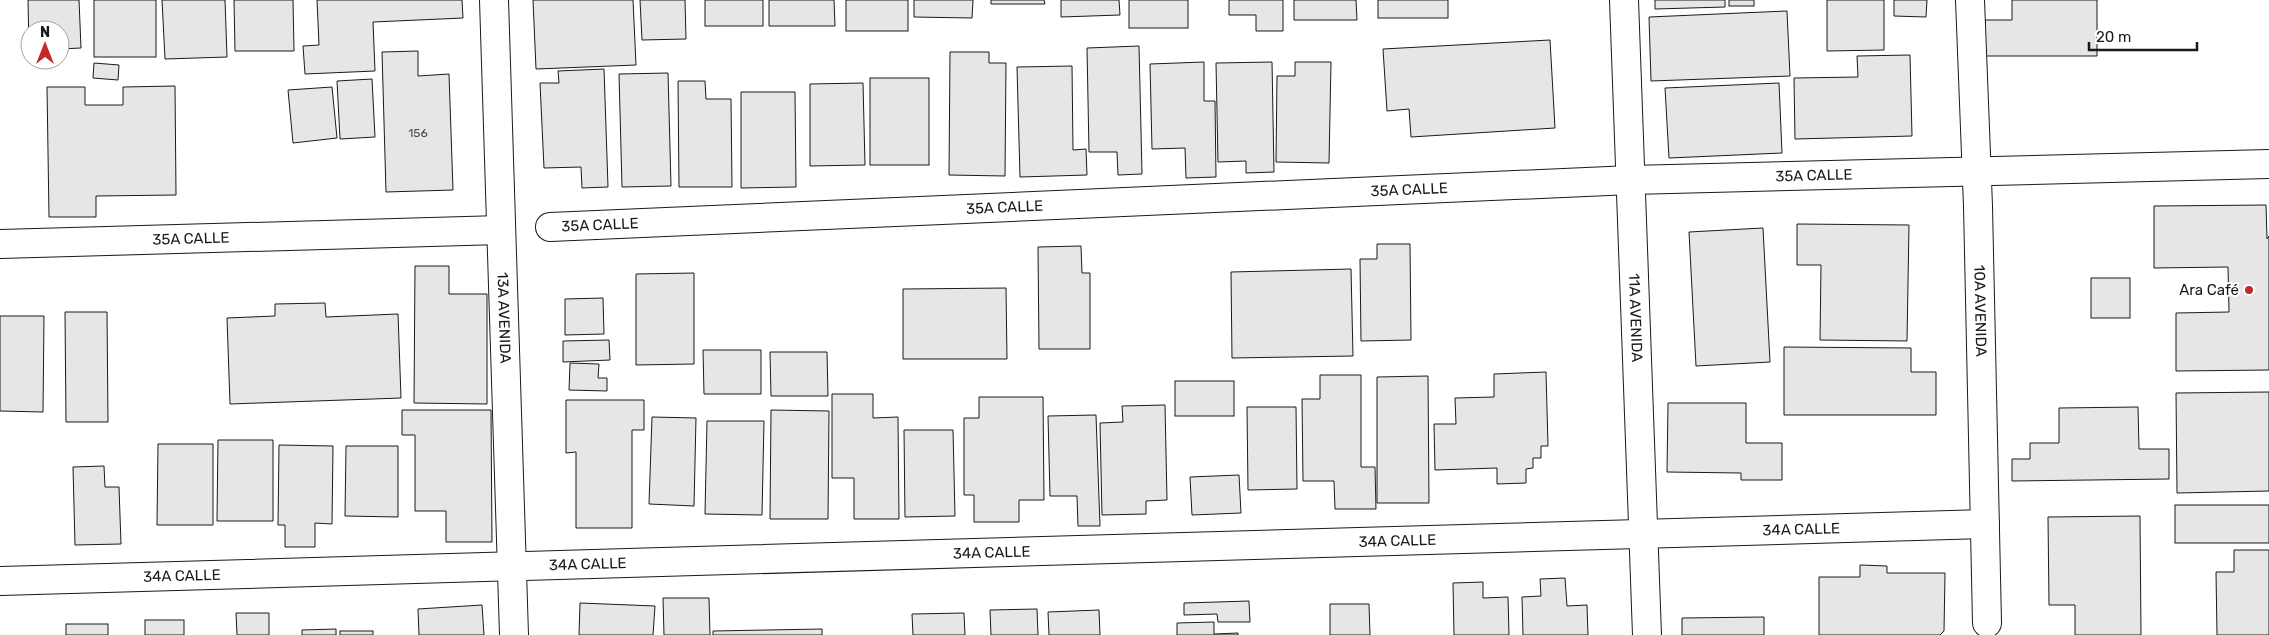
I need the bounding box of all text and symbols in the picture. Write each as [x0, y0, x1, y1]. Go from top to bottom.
north arrow [20, 20, 70, 70]
scale bar [2089, 20, 2196, 52]
text: N [40, 24, 50, 41]
text: 20 m [2096, 28, 2131, 46]
house number: 156 [408, 126, 428, 140]
street label: 35A CALLE [1775, 165, 1853, 185]
street label: 35A CALLE [1370, 179, 1448, 200]
street label: 35A CALLE [966, 197, 1044, 218]
street label: 35A CALLE [561, 214, 639, 235]
street label: 35A CALLE [152, 229, 230, 249]
street label: 10A AVENIDA [1970, 265, 1990, 357]
street label: 13A AVENIDA [494, 272, 514, 364]
street label: 11A AVENIDA [1625, 273, 1646, 362]
place label: Ara Café [2179, 281, 2239, 299]
marker: Ara Café [2243, 284, 2255, 296]
street label: 34A CALLE [1762, 519, 1840, 539]
street label: 34A CALLE [1358, 531, 1436, 551]
street label: 34A CALLE [953, 542, 1031, 563]
street label: 34A CALLE [549, 554, 627, 574]
street label: 34A CALLE [143, 566, 221, 586]

